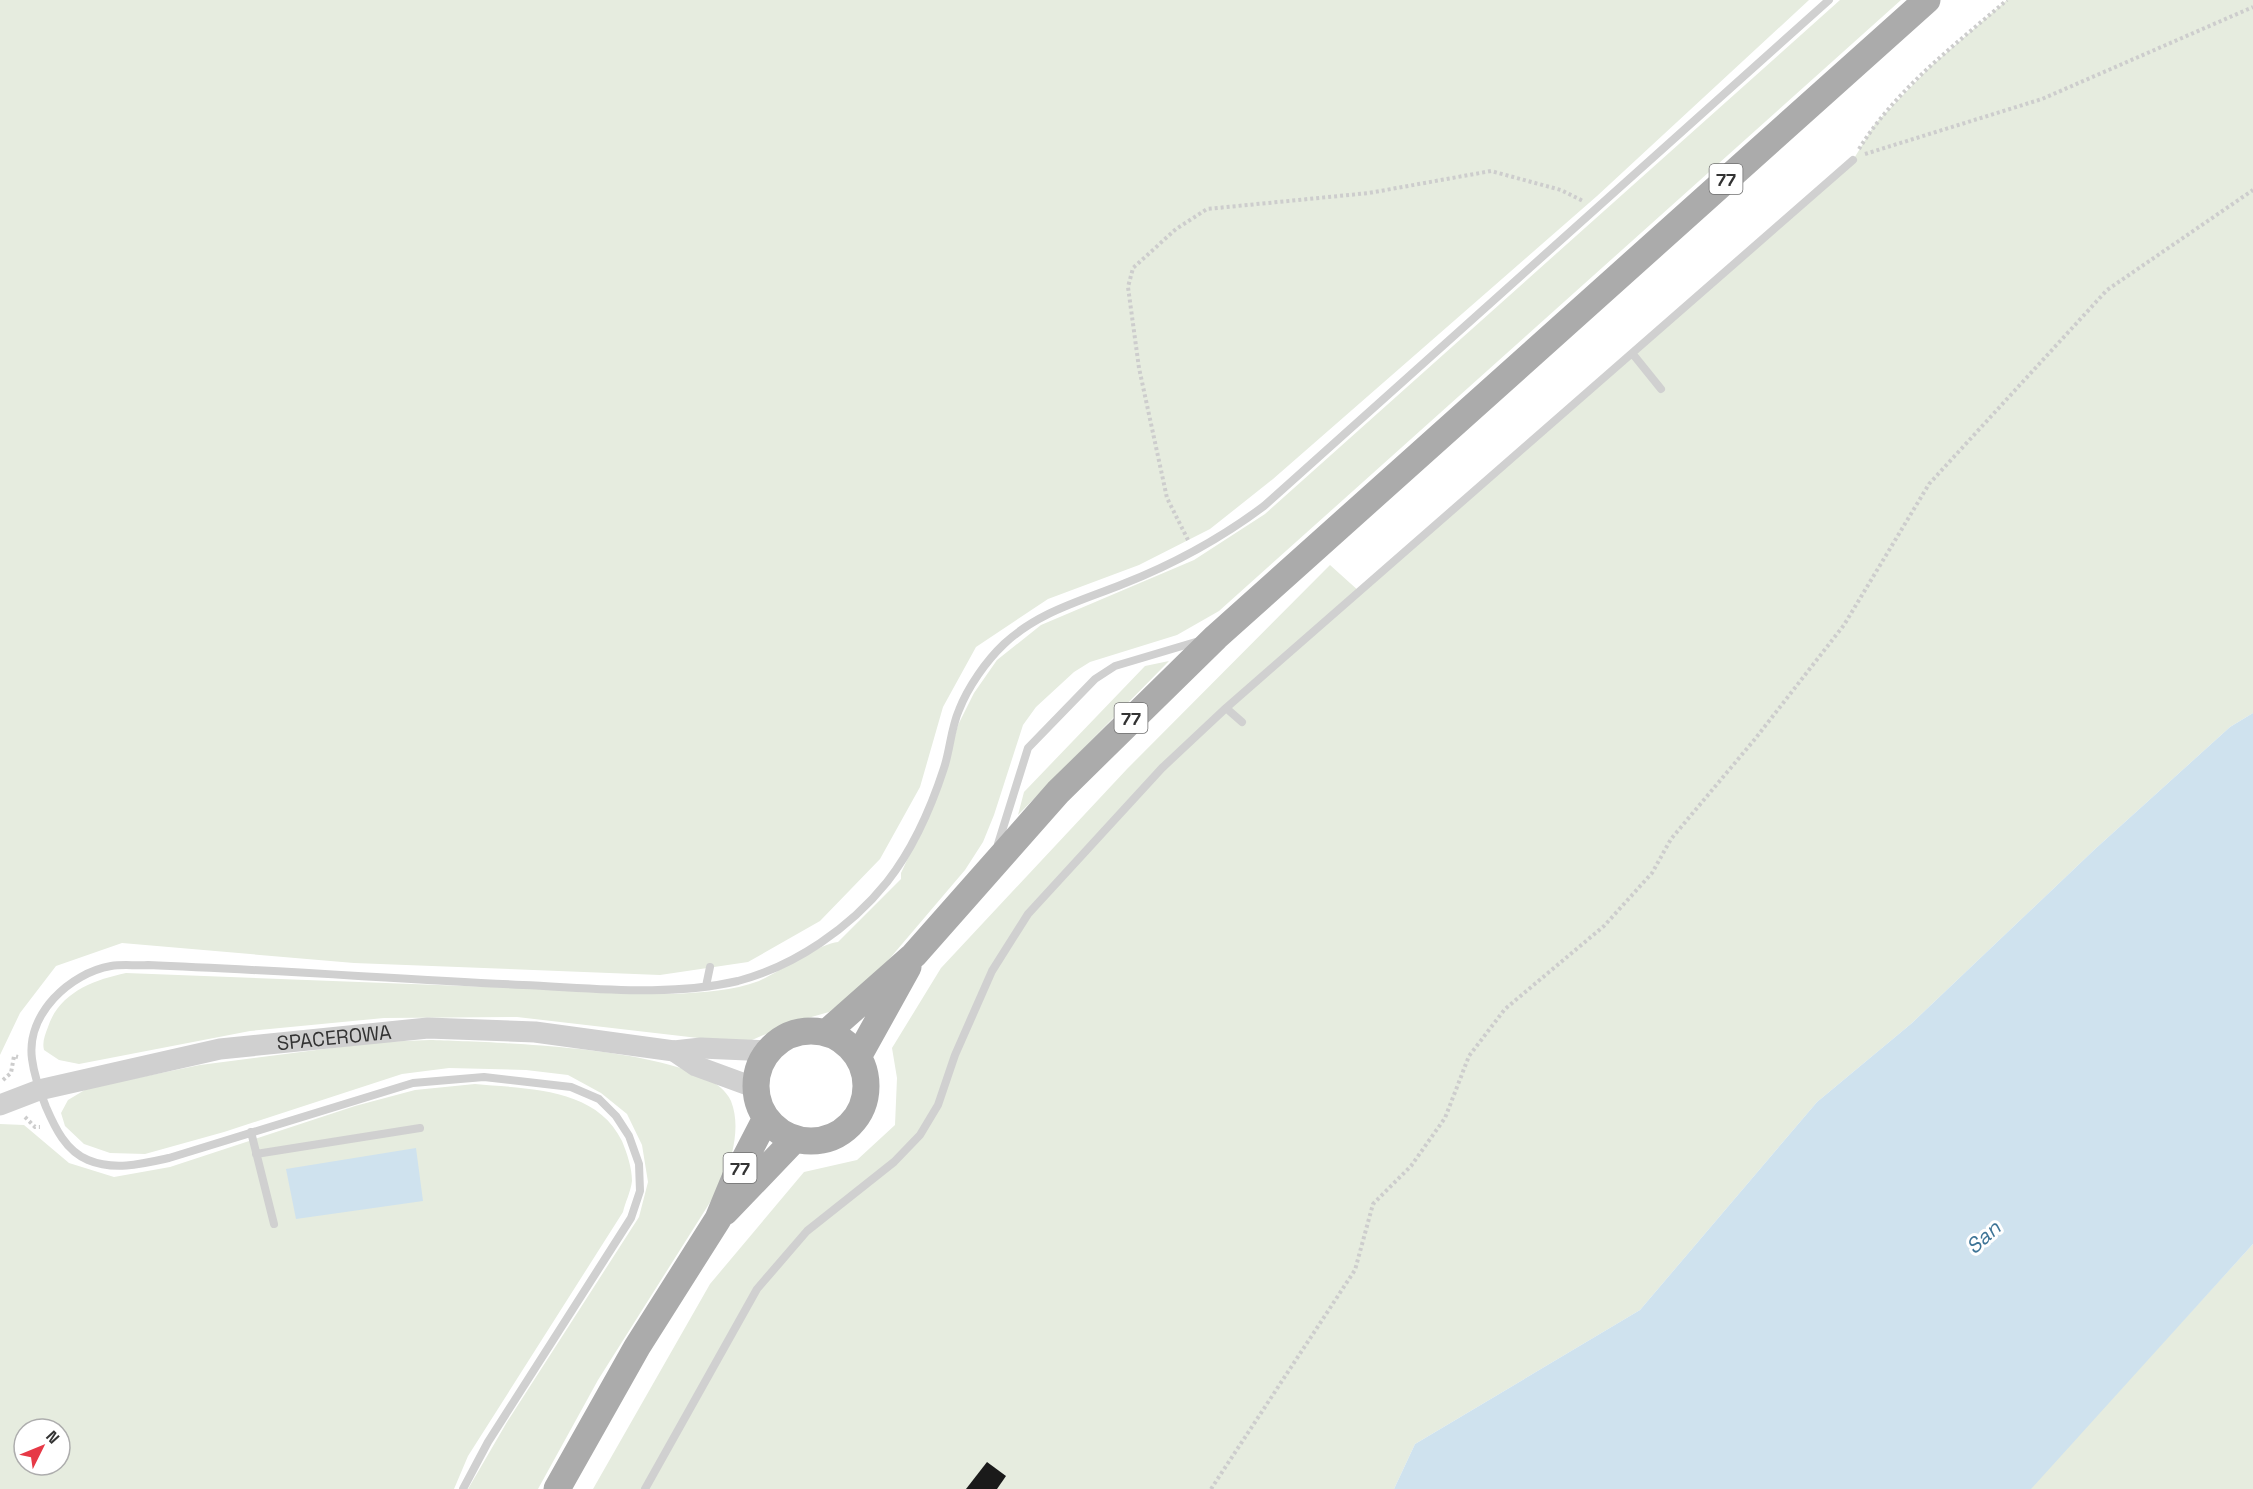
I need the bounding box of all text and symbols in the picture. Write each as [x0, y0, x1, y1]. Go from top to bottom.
road number: 77 [1710, 164, 1742, 194]
road number: 77 [1114, 703, 1148, 733]
street label: SPACEROWA [275, 1019, 393, 1056]
road number: 77 [724, 1153, 756, 1183]
water label: San [1960, 1214, 2007, 1260]
north arrow [12, 1417, 72, 1477]
text: N [41, 1426, 64, 1448]

